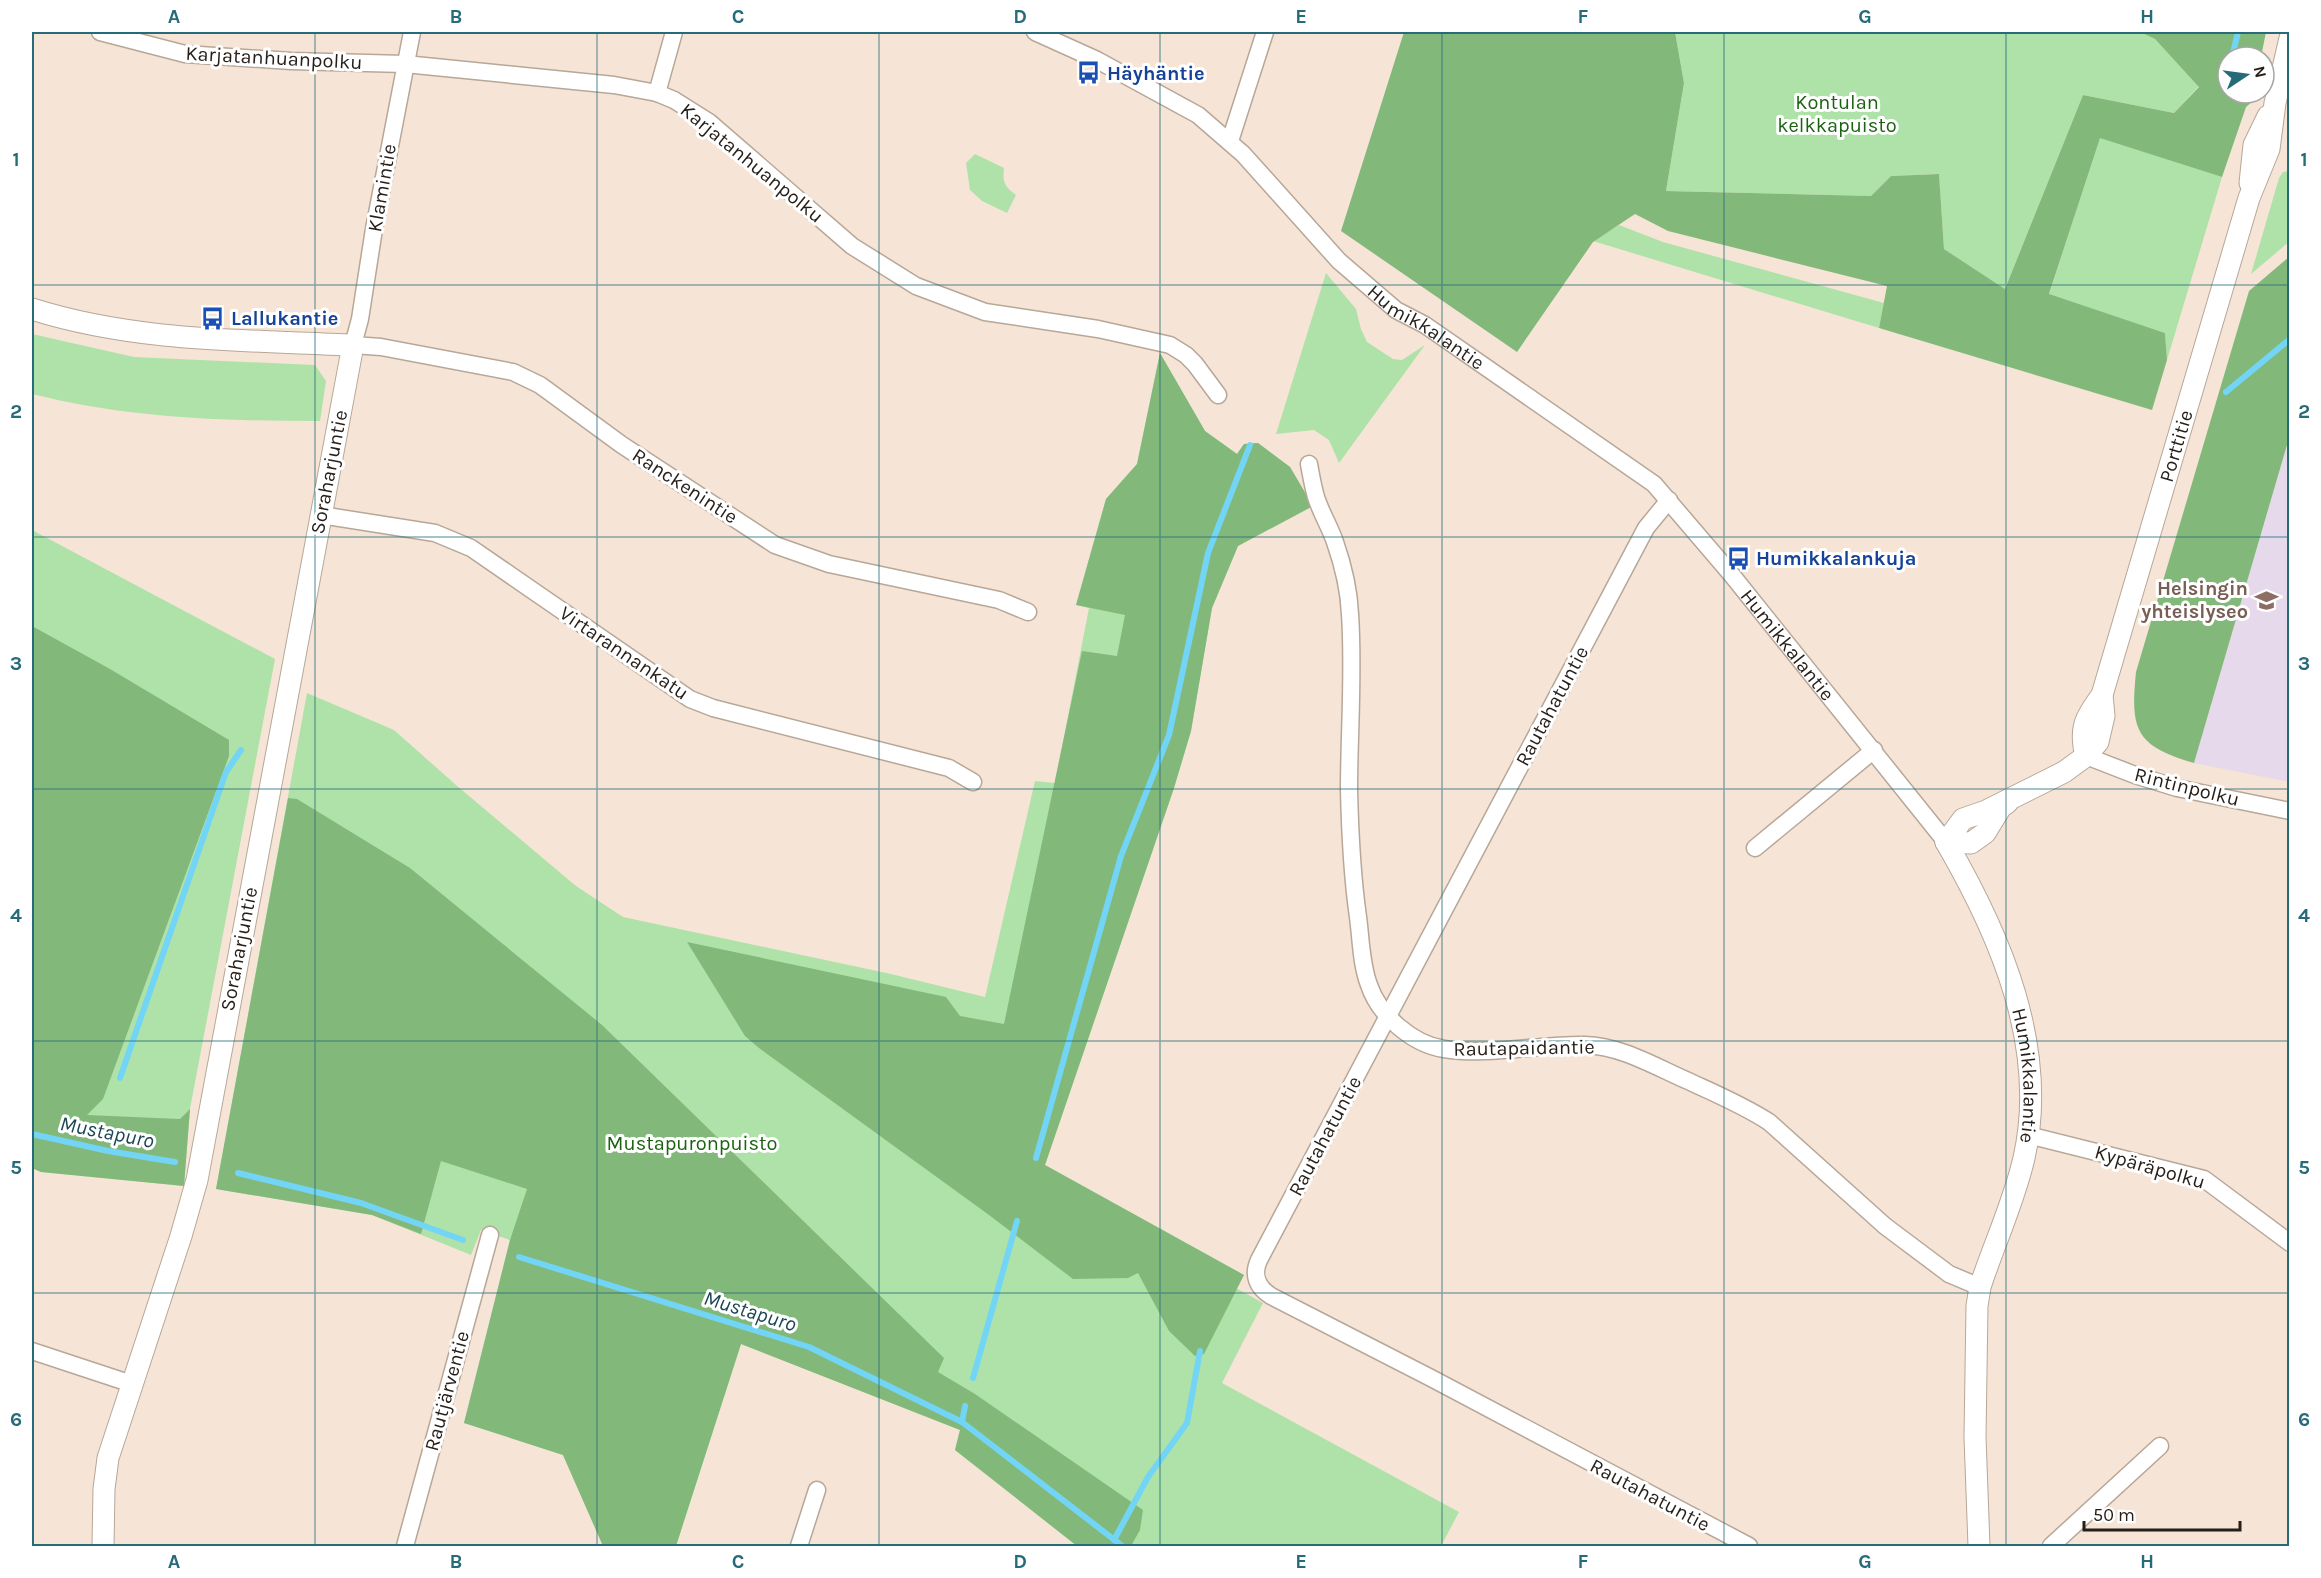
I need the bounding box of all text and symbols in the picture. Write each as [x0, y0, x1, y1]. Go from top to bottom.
text: A [168, 5, 181, 28]
text: B [450, 5, 462, 28]
text: C [732, 5, 744, 28]
text: D [1013, 5, 1027, 28]
text: E [1295, 5, 1307, 28]
text: F [1578, 5, 1589, 28]
text: G [1858, 5, 1872, 28]
text: H [2140, 5, 2154, 28]
street label: Karjatanhuanpolku [185, 42, 363, 74]
north arrow [2216, 45, 2276, 105]
bus stop icon: Häyhäntie [1076, 60, 1102, 86]
place label: Häyhäntie [1107, 62, 1205, 85]
text: N [2250, 64, 2271, 79]
park label: Kontulan kelkkapuisto [1777, 91, 1897, 137]
street label: Karjatanhuanpolku [676, 98, 828, 228]
street label: Klamintie [363, 142, 401, 234]
text: 1 [12, 148, 20, 171]
text: 1 [2300, 148, 2308, 171]
street label: Humikkalantie [1363, 279, 1489, 374]
bus stop icon: Lallukantie [200, 305, 226, 331]
place label: Lallukantie [231, 307, 338, 330]
text: 2 [10, 400, 22, 423]
text: 2 [2298, 400, 2310, 423]
street label: Porttitie [2154, 407, 2197, 485]
street label: Soraharjuntie [306, 408, 352, 536]
street label: Ranckenintie [628, 443, 742, 529]
bus stop icon: Humikkalankuja [1725, 545, 1751, 571]
place label: Humikkalankuja [1756, 547, 1917, 570]
place label: Helsingin yhteislyseo [2141, 577, 2248, 623]
street label: Humikkalantie [1736, 584, 1839, 705]
school or university icon: Helsingin yhteislyseo [2253, 587, 2279, 613]
street label: Virtarannankatu [555, 601, 693, 705]
street label: Rautahatuntie [1511, 642, 1593, 770]
text: 3 [10, 652, 22, 675]
text: 3 [2298, 652, 2310, 675]
street label: Rintinpolku [2132, 763, 2242, 811]
street label: Soraharjuntie [216, 885, 262, 1013]
text: 4 [10, 904, 22, 927]
text: 4 [2298, 904, 2310, 927]
street label: Humikkalantie [2008, 1005, 2042, 1145]
street label: Rautapaidantie [1453, 1035, 1595, 1061]
street label: Rautahatuntie [1284, 1072, 1366, 1200]
water label: Mustapuro [58, 1111, 157, 1153]
park label: Mustapuronpuisto [607, 1132, 777, 1155]
street label: Kypäräpolku [2092, 1140, 2208, 1194]
text: 5 [10, 1156, 22, 1179]
text: 5 [2298, 1156, 2310, 1179]
water label: Mustapuro [701, 1286, 800, 1337]
street label: Rautjärventie [420, 1328, 474, 1454]
text: 6 [10, 1408, 22, 1431]
text: 6 [2298, 1408, 2310, 1431]
street label: Rautahatuntie [1586, 1454, 1714, 1536]
scale bar [2084, 1494, 2240, 1532]
text: 50 m [2093, 1504, 2135, 1526]
text: A [168, 1550, 181, 1573]
text: B [450, 1550, 462, 1573]
text: C [732, 1550, 744, 1573]
text: D [1013, 1550, 1027, 1573]
text: E [1295, 1550, 1307, 1573]
text: F [1578, 1550, 1589, 1573]
text: G [1858, 1550, 1872, 1573]
text: H [2140, 1550, 2154, 1573]

